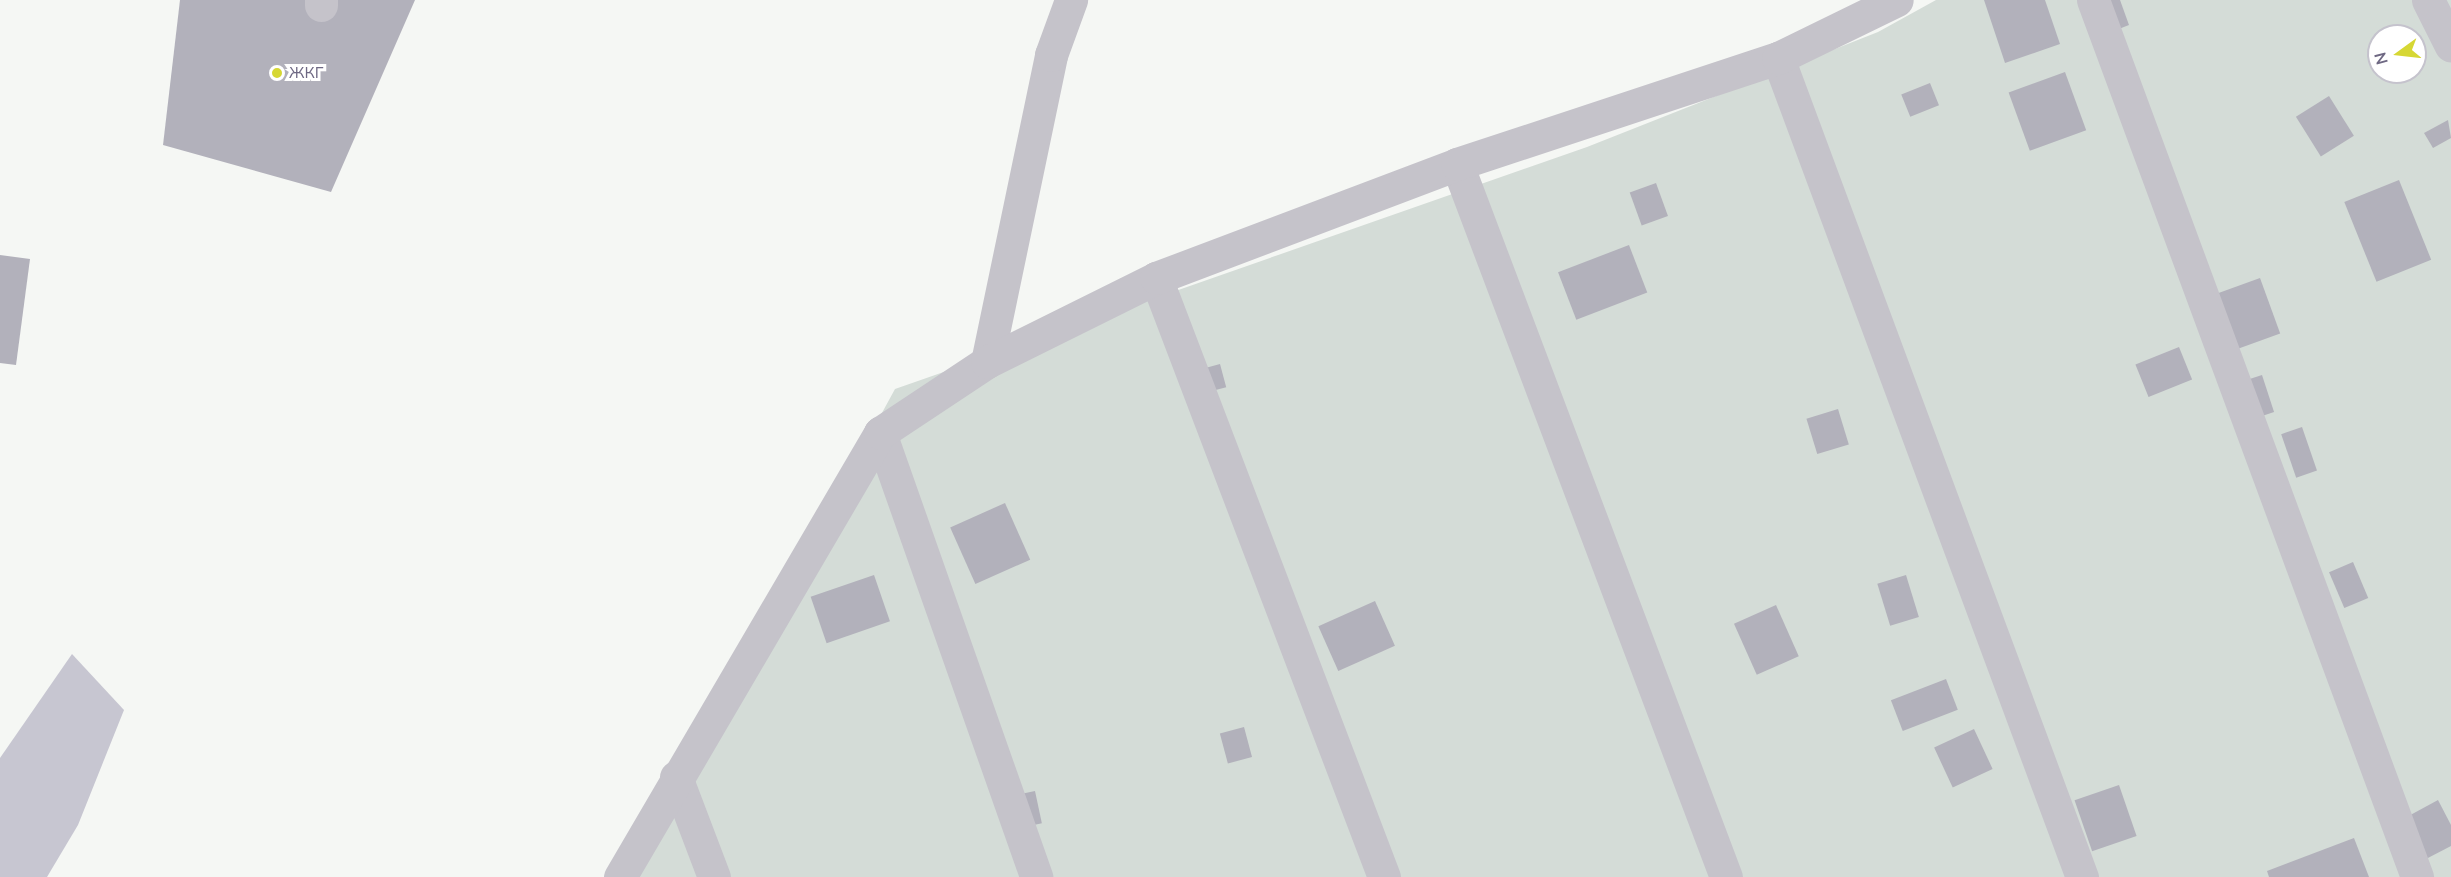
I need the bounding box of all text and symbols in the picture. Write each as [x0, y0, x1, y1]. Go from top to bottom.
north arrow [2367, 24, 2427, 84]
text: N [2369, 50, 2394, 67]
place label: ЖКГ [289, 63, 323, 83]
marker: ЖКГ [270, 66, 284, 80]

